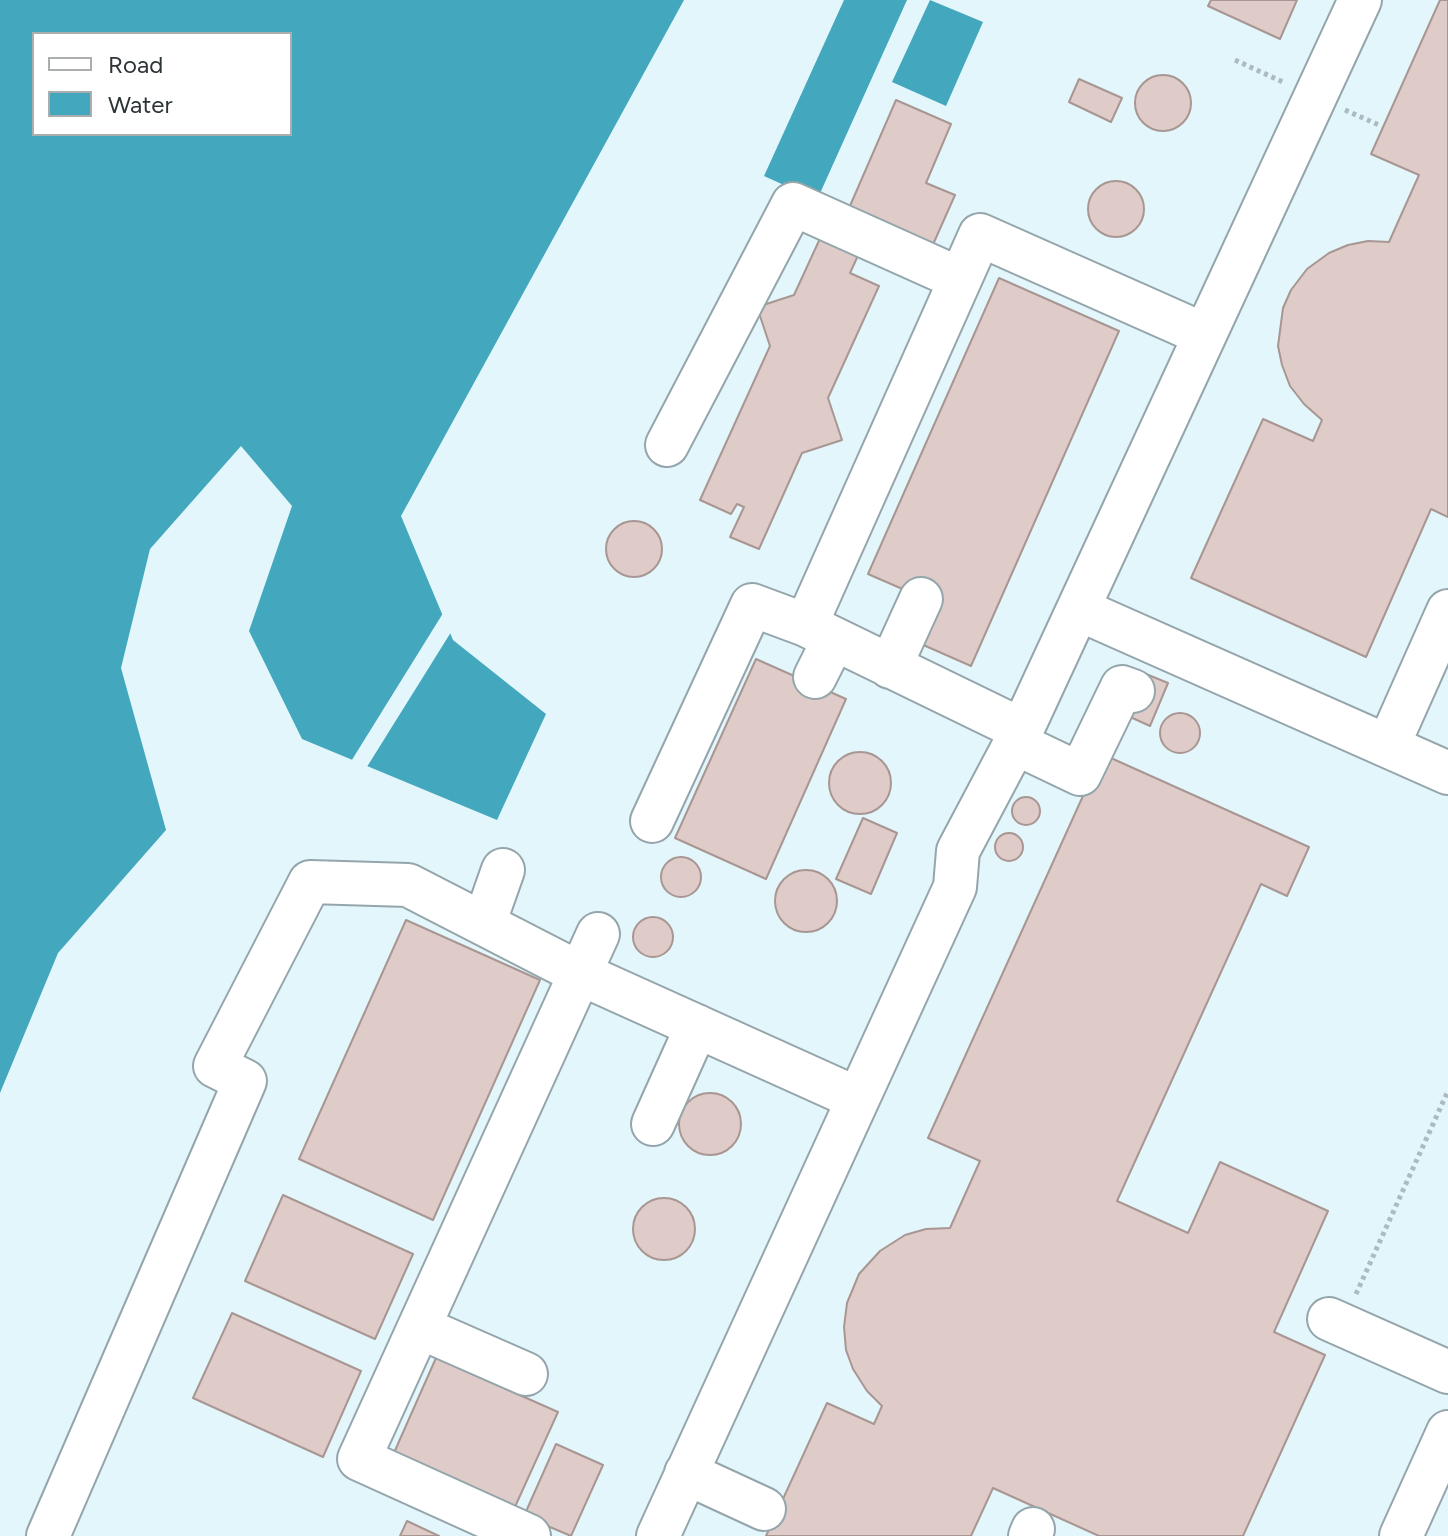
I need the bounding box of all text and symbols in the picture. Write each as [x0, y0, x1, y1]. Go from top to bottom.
legend [32, 32, 292, 136]
text: Road [108, 50, 163, 79]
text: Water [108, 90, 173, 119]

